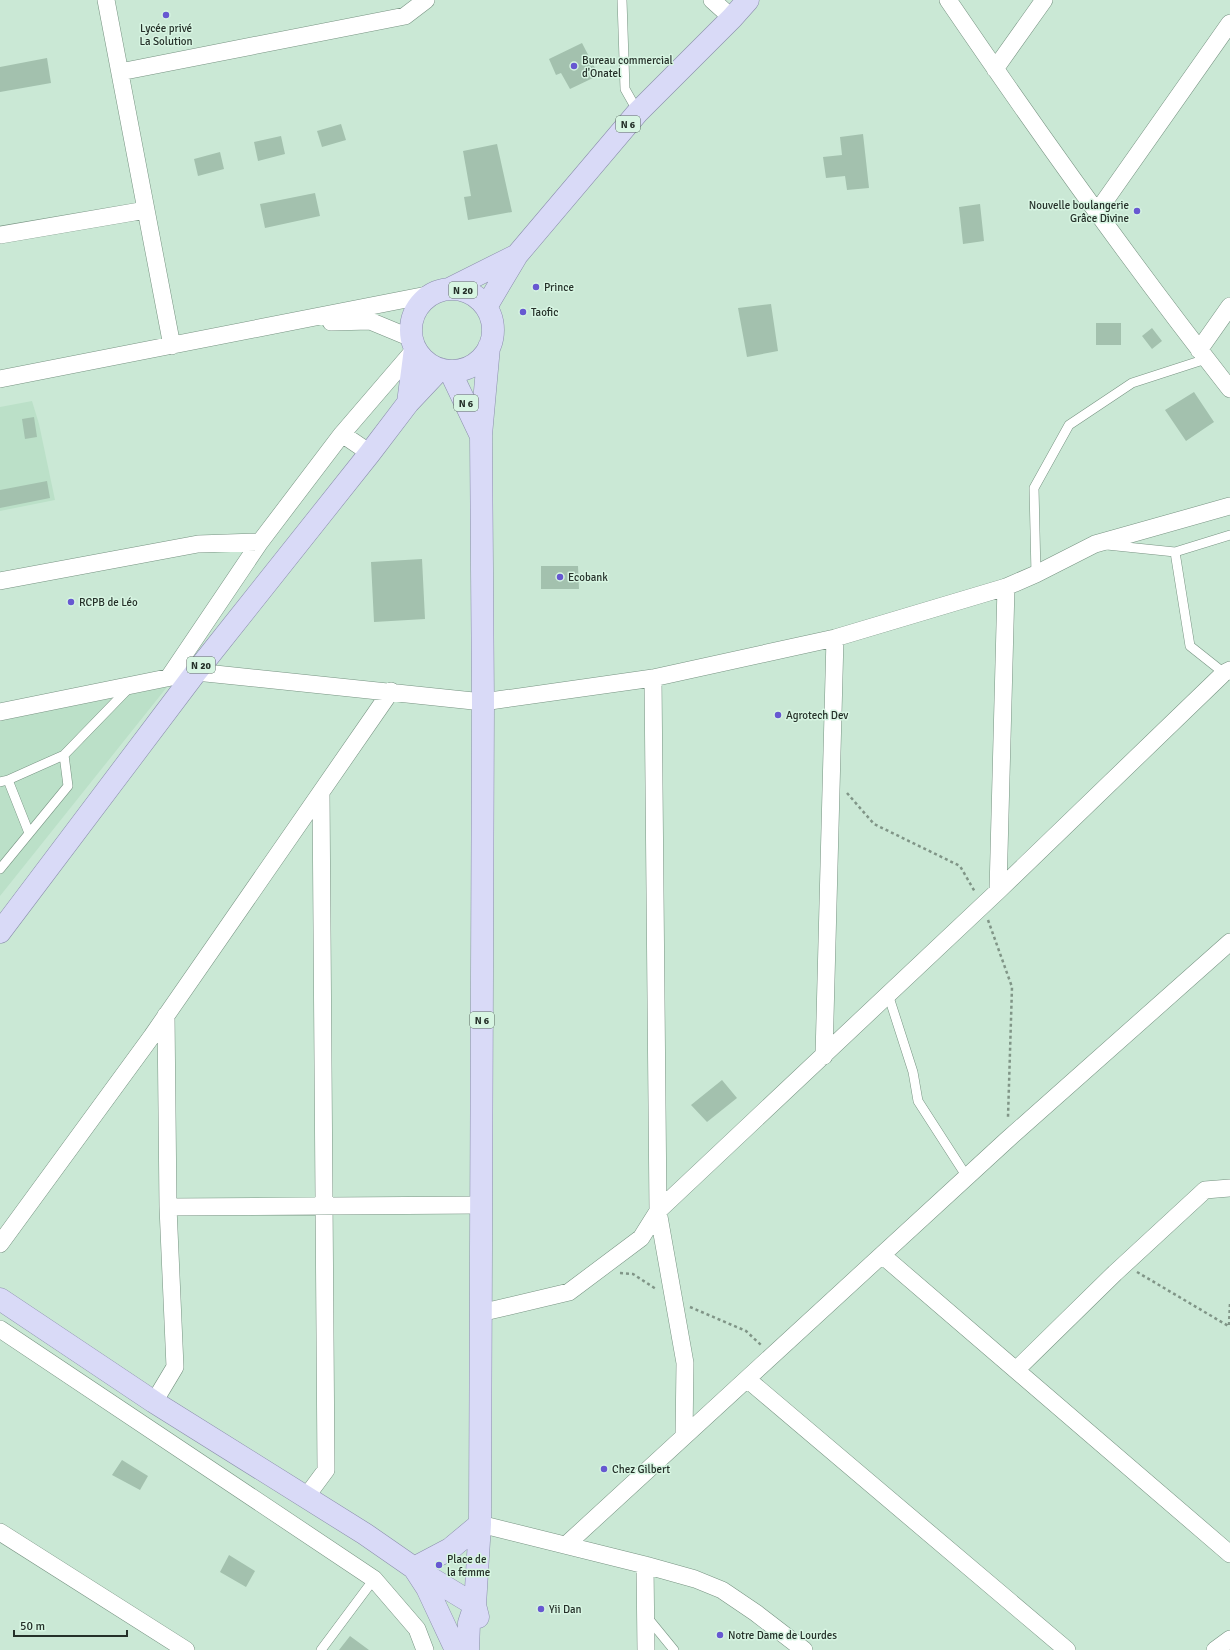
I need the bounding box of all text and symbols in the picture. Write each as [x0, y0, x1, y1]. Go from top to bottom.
marker: Lycée privé La Solution [161, 10, 171, 20]
place label: Lycée privé La Solution [139, 22, 193, 48]
place label: Bureau commercial d'Onatel [582, 54, 673, 80]
marker: Bureau commercial d'Onatel [569, 61, 579, 71]
road number: N 6 [616, 116, 640, 132]
place label: Nouvelle boulangerie Grâce Divine [1029, 199, 1129, 225]
marker: Nouvelle boulangerie Grâce Divine [1132, 206, 1142, 216]
place label: Prince [544, 281, 574, 294]
road number: N 20 [449, 282, 477, 298]
marker: Prince [531, 282, 541, 292]
place label: Taofic [531, 306, 558, 319]
marker: Taofic [518, 307, 528, 317]
road number: N 6 [454, 395, 478, 411]
place label: Ecobank [568, 571, 608, 584]
marker: Ecobank [555, 572, 565, 582]
place label: RCPB de Léo [79, 596, 138, 609]
marker: RCPB de Léo [66, 597, 76, 607]
road number: N 20 [187, 657, 215, 673]
place label: Agrotech Dev [786, 709, 848, 722]
marker: Agrotech Dev [773, 710, 783, 720]
road number: N 6 [470, 1012, 494, 1028]
place label: Chez Gilbert [612, 1463, 670, 1476]
marker: Chez Gilbert [599, 1464, 609, 1474]
place label: Place de la femme [447, 1553, 490, 1579]
marker: Place de la femme [434, 1560, 444, 1570]
place label: Yii Dan [549, 1603, 582, 1616]
marker: Yii Dan [536, 1604, 546, 1614]
scale bar [14, 1612, 127, 1638]
text: 50 m [20, 1619, 45, 1634]
place label: Notre Dame de Lourdes [728, 1629, 837, 1642]
marker: Notre Dame de Lourdes [715, 1630, 725, 1640]

